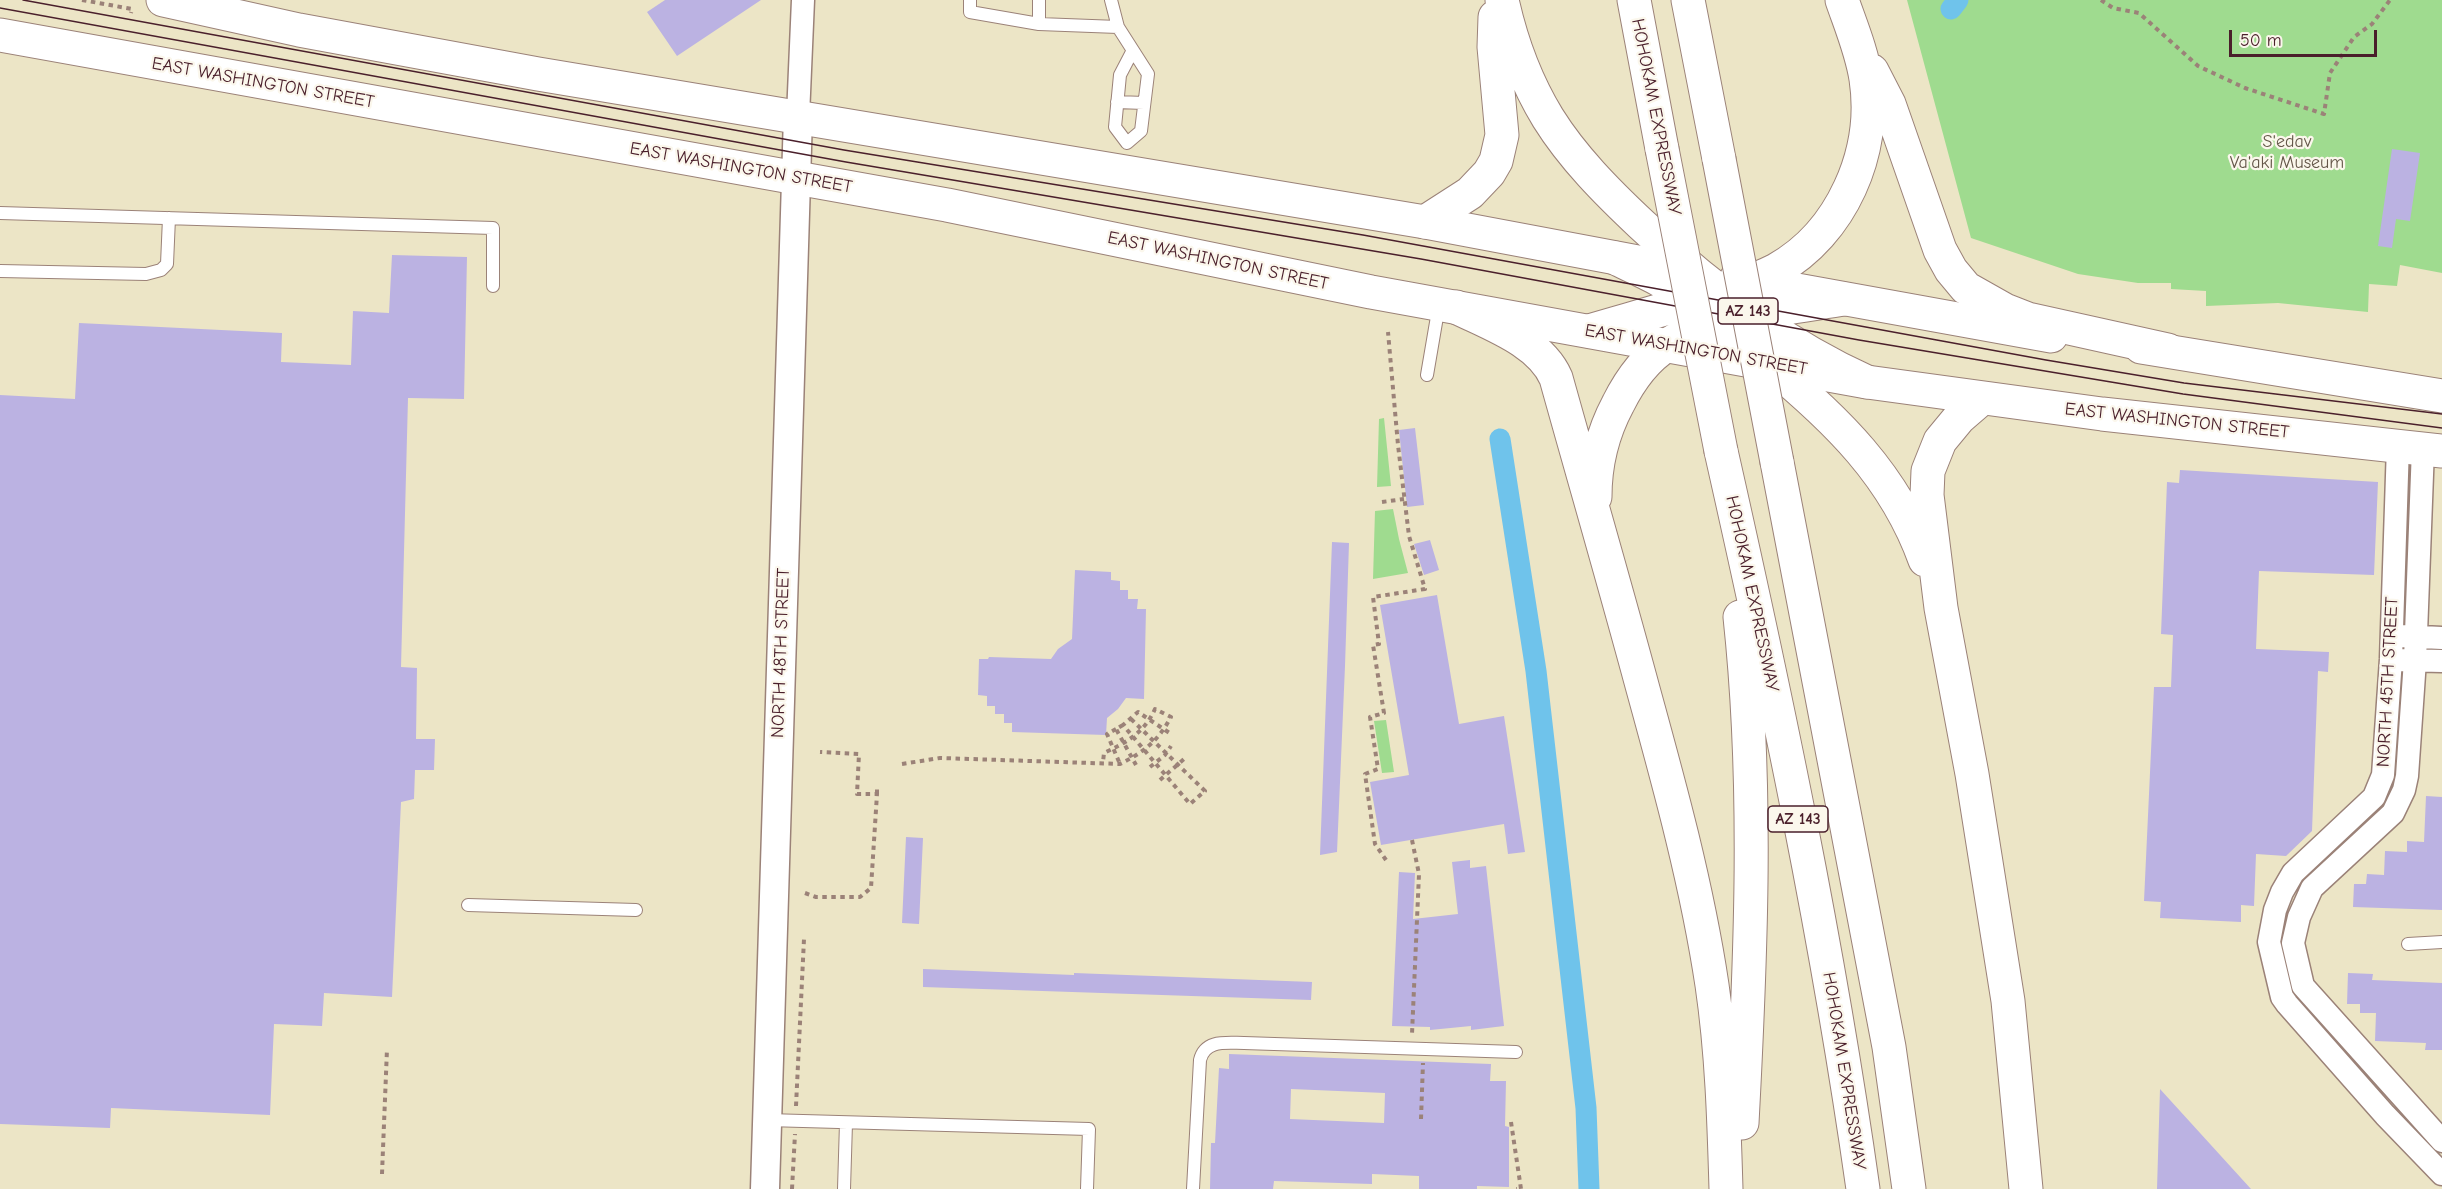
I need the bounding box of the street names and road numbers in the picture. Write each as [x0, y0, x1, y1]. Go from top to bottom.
street label: HOHOKAM EXPRESSWAY [1626, 17, 1686, 217]
street label: EAST WASHINGTON STREET [150, 53, 376, 113]
street label: EAST WASHINGTON STREET [628, 138, 854, 198]
street label: EAST WASHINGTON STREET [1105, 227, 1331, 295]
road number: AZ 143 [1718, 298, 1778, 324]
street label: EAST WASHINGTON STREET [1583, 320, 1809, 380]
street label: EAST WASHINGTON STREET [2064, 398, 2290, 444]
street label: HOHOKAM EXPRESSWAY [1721, 494, 1783, 694]
street label: NORTH 48TH STREET [767, 568, 795, 738]
street label: NORTH 45TH STREET [2373, 596, 2403, 768]
road number: AZ 143 [1768, 806, 1828, 832]
street label: HOHOKAM EXPRESSWAY [1818, 970, 1870, 1172]

